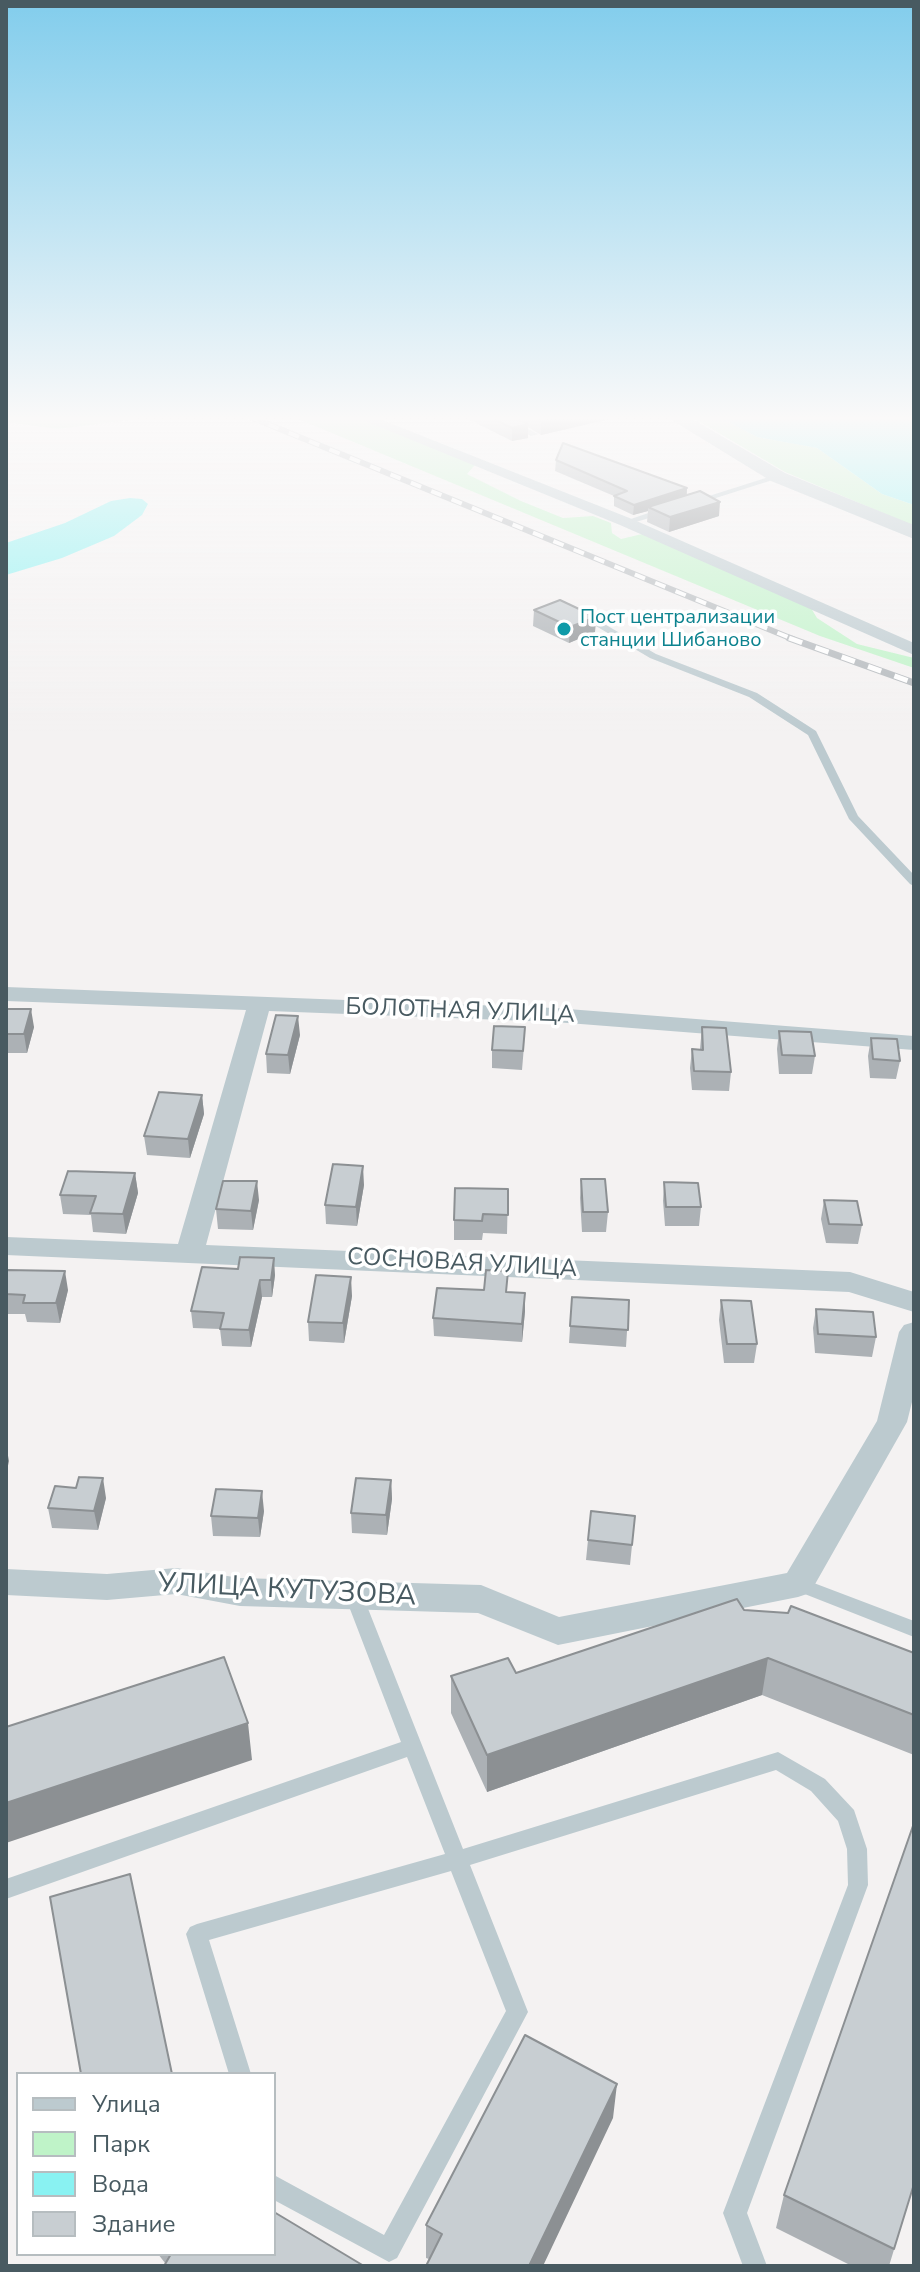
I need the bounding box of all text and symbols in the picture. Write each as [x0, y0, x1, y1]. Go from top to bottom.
place label: Пост централизации станции Шибаново [580, 606, 775, 653]
marker: Пост централизации станции Шибаново [555, 620, 573, 638]
street label: БОЛОТНАЯ УЛИЦА [345, 994, 575, 1030]
street label: СОСНОВАЯ УЛИЦА [346, 1244, 578, 1284]
street label: УЛИЦА КУТУЗОВА [157, 1567, 417, 1615]
legend [16, 2072, 276, 2256]
text: Улица [92, 2088, 161, 2120]
text: Парк [92, 2128, 150, 2160]
text: Вода [92, 2168, 149, 2200]
text: Здание [92, 2208, 176, 2240]

